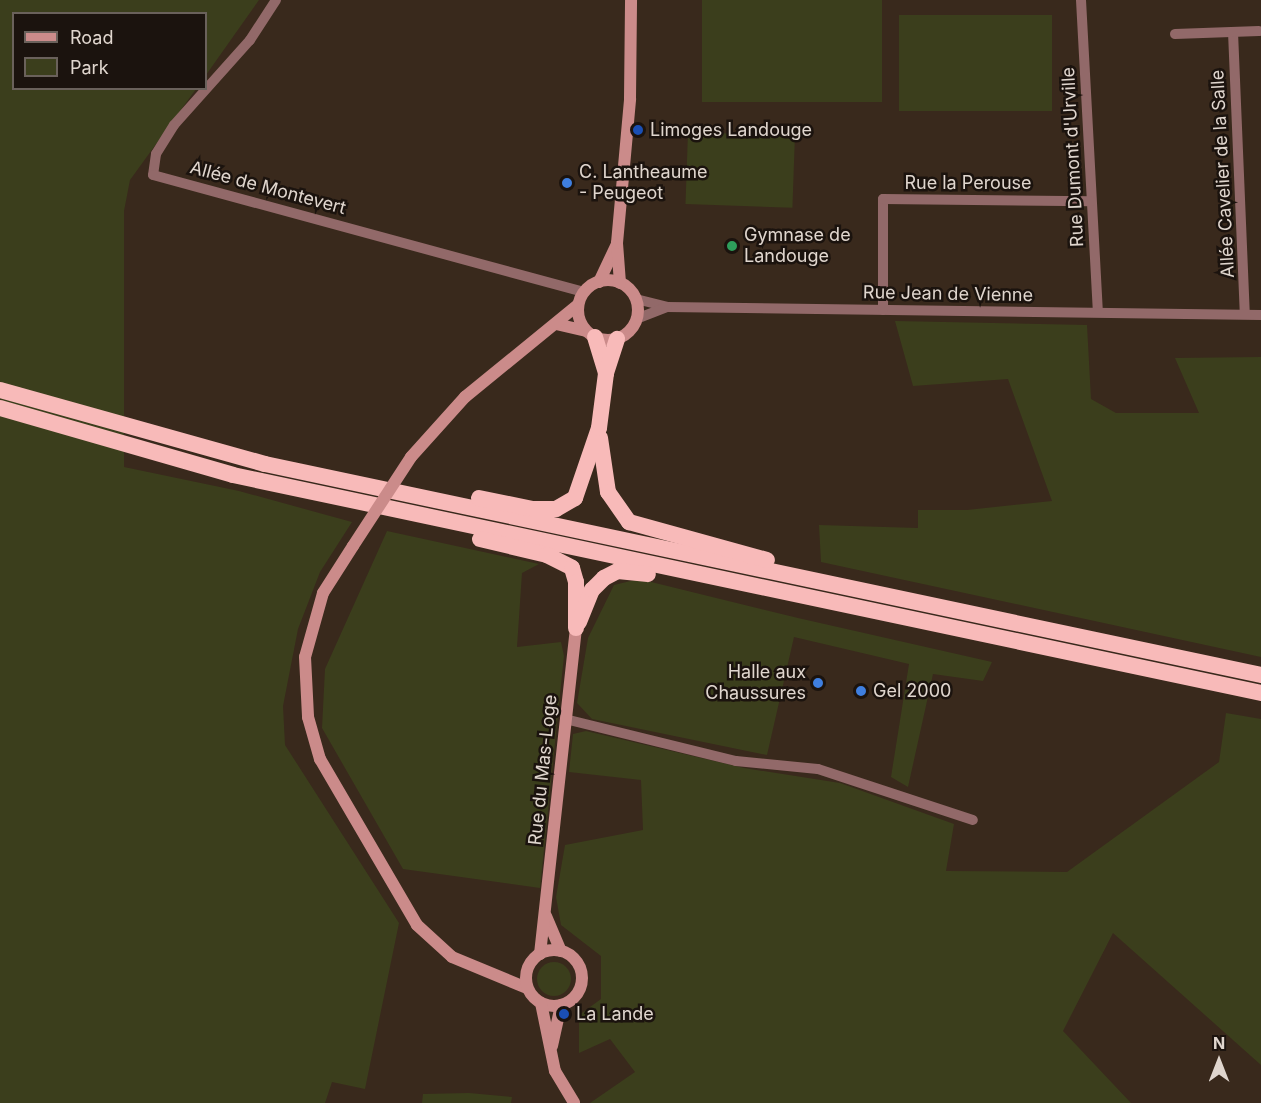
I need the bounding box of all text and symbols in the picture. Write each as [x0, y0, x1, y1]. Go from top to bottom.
legend [12, 12, 207, 90]
text: Road [70, 27, 113, 48]
text: Park [70, 57, 109, 78]
street label: Rue Dumont d'Urville [1058, 66, 1088, 248]
street label: Allée Cavelier de la Salle [1207, 69, 1239, 279]
place label: Limoges Landouge [650, 119, 812, 141]
marker: Limoges Landouge [631, 123, 645, 137]
street label: Allée de Montevert [188, 157, 348, 219]
place label: C. Lantheaume - Peugeot [579, 162, 708, 204]
street label: Rue la Perouse [904, 172, 1032, 194]
marker: C. Lantheaume - Peugeot [560, 176, 574, 190]
place label: Gymnase de Landouge [744, 225, 851, 268]
marker: Gymnase de Landouge [725, 239, 739, 253]
street label: Rue Jean de Vienne [863, 282, 1033, 306]
place label: Halle aux Chaussures [705, 662, 806, 704]
marker: Halle aux Chaussures [811, 676, 825, 690]
place label: Gel 2000 [873, 680, 951, 702]
marker: Gel 2000 [854, 684, 868, 698]
street label: Rue du Mas-Loge [524, 694, 562, 846]
place label: La Lande [576, 1003, 654, 1025]
marker: La Lande [557, 1007, 571, 1021]
north arrow [1189, 1031, 1249, 1091]
text: N [1213, 1033, 1225, 1053]

